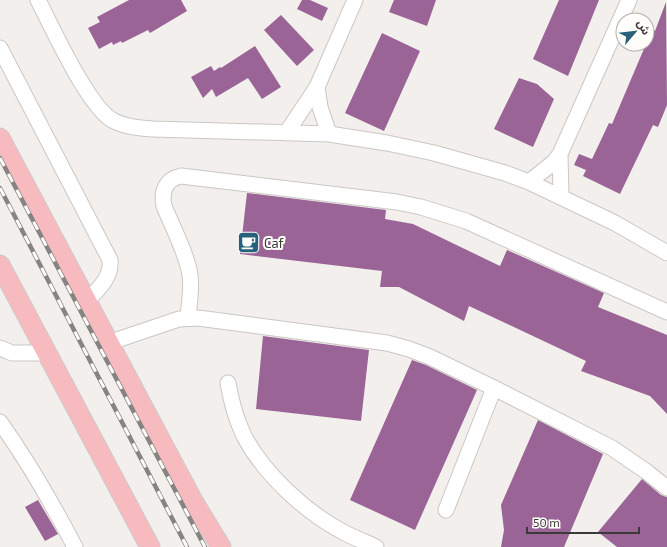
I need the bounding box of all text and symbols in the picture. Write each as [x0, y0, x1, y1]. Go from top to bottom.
north arrow [615, 12, 655, 52]
text: ش [634, 17, 654, 37]
cafe icon: Caf [235, 230, 261, 256]
place label: Caf [264, 235, 285, 251]
scale bar [527, 509, 639, 535]
text: 50 m [533, 515, 560, 529]

